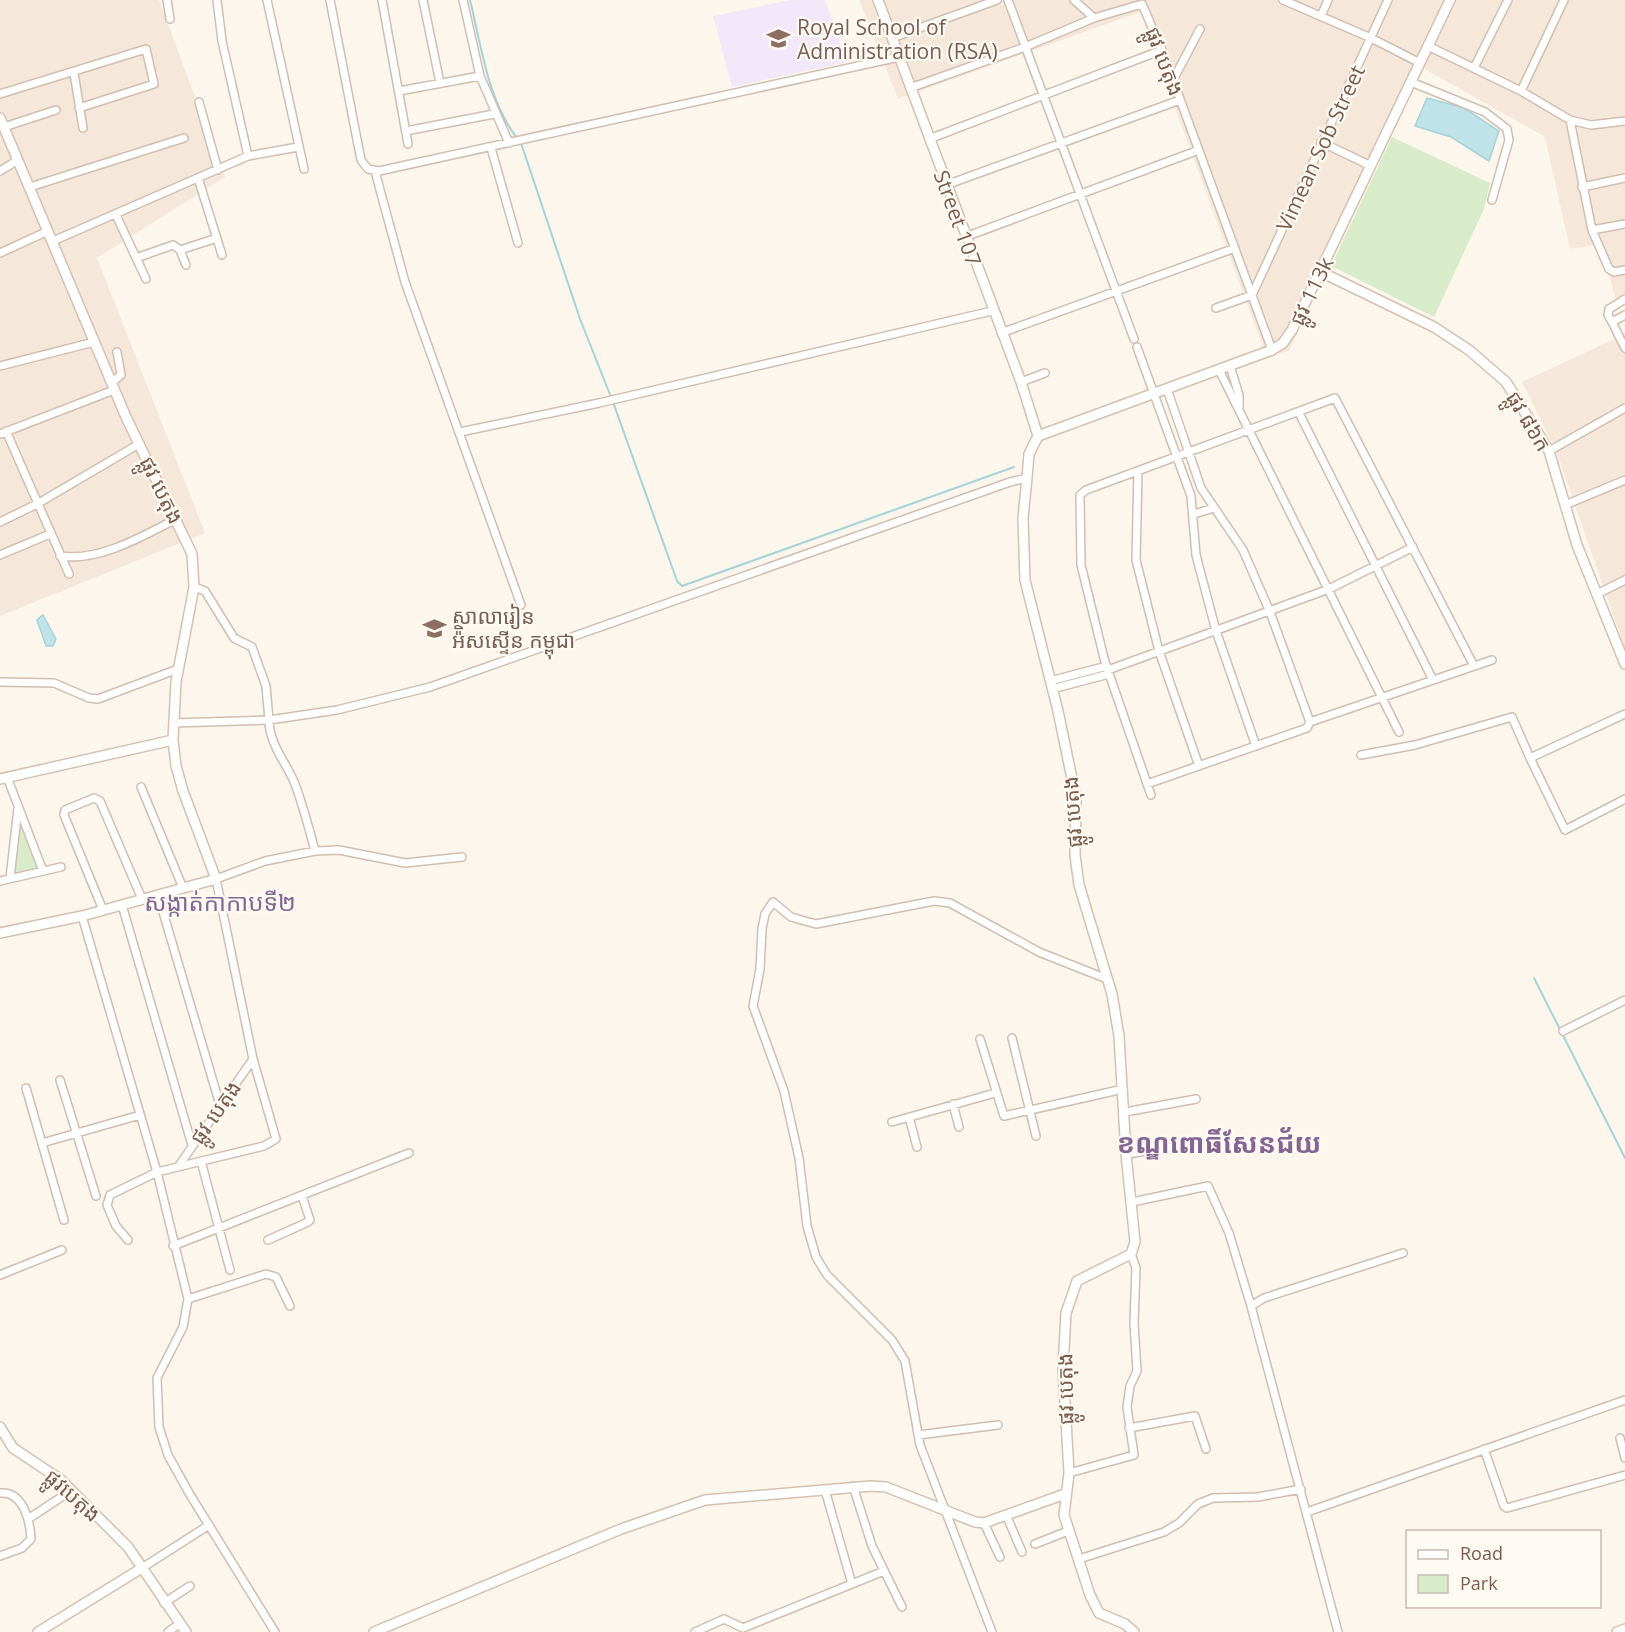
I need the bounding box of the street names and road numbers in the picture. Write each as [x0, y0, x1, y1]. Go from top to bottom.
street label: ផ្លូវ បេតុង [1133, 23, 1191, 102]
street label: Vimean Sob Street [1269, 60, 1371, 236]
street label: Street 107 [928, 166, 988, 270]
street label: ផ្លូវ 113k [1282, 252, 1345, 333]
street label: ផ្លូវ ៨៦ក [1495, 386, 1558, 460]
street label: ផ្លូវ បេតុង [128, 452, 190, 531]
street label: ផ្លូវ បេតុង [1056, 775, 1095, 849]
street label: ផ្លូវ បេតុង [183, 1075, 252, 1153]
street label: ផ្លូវ បេតុង [1050, 1353, 1086, 1425]
street label: ផ្លូវបេតុង [35, 1462, 107, 1532]

